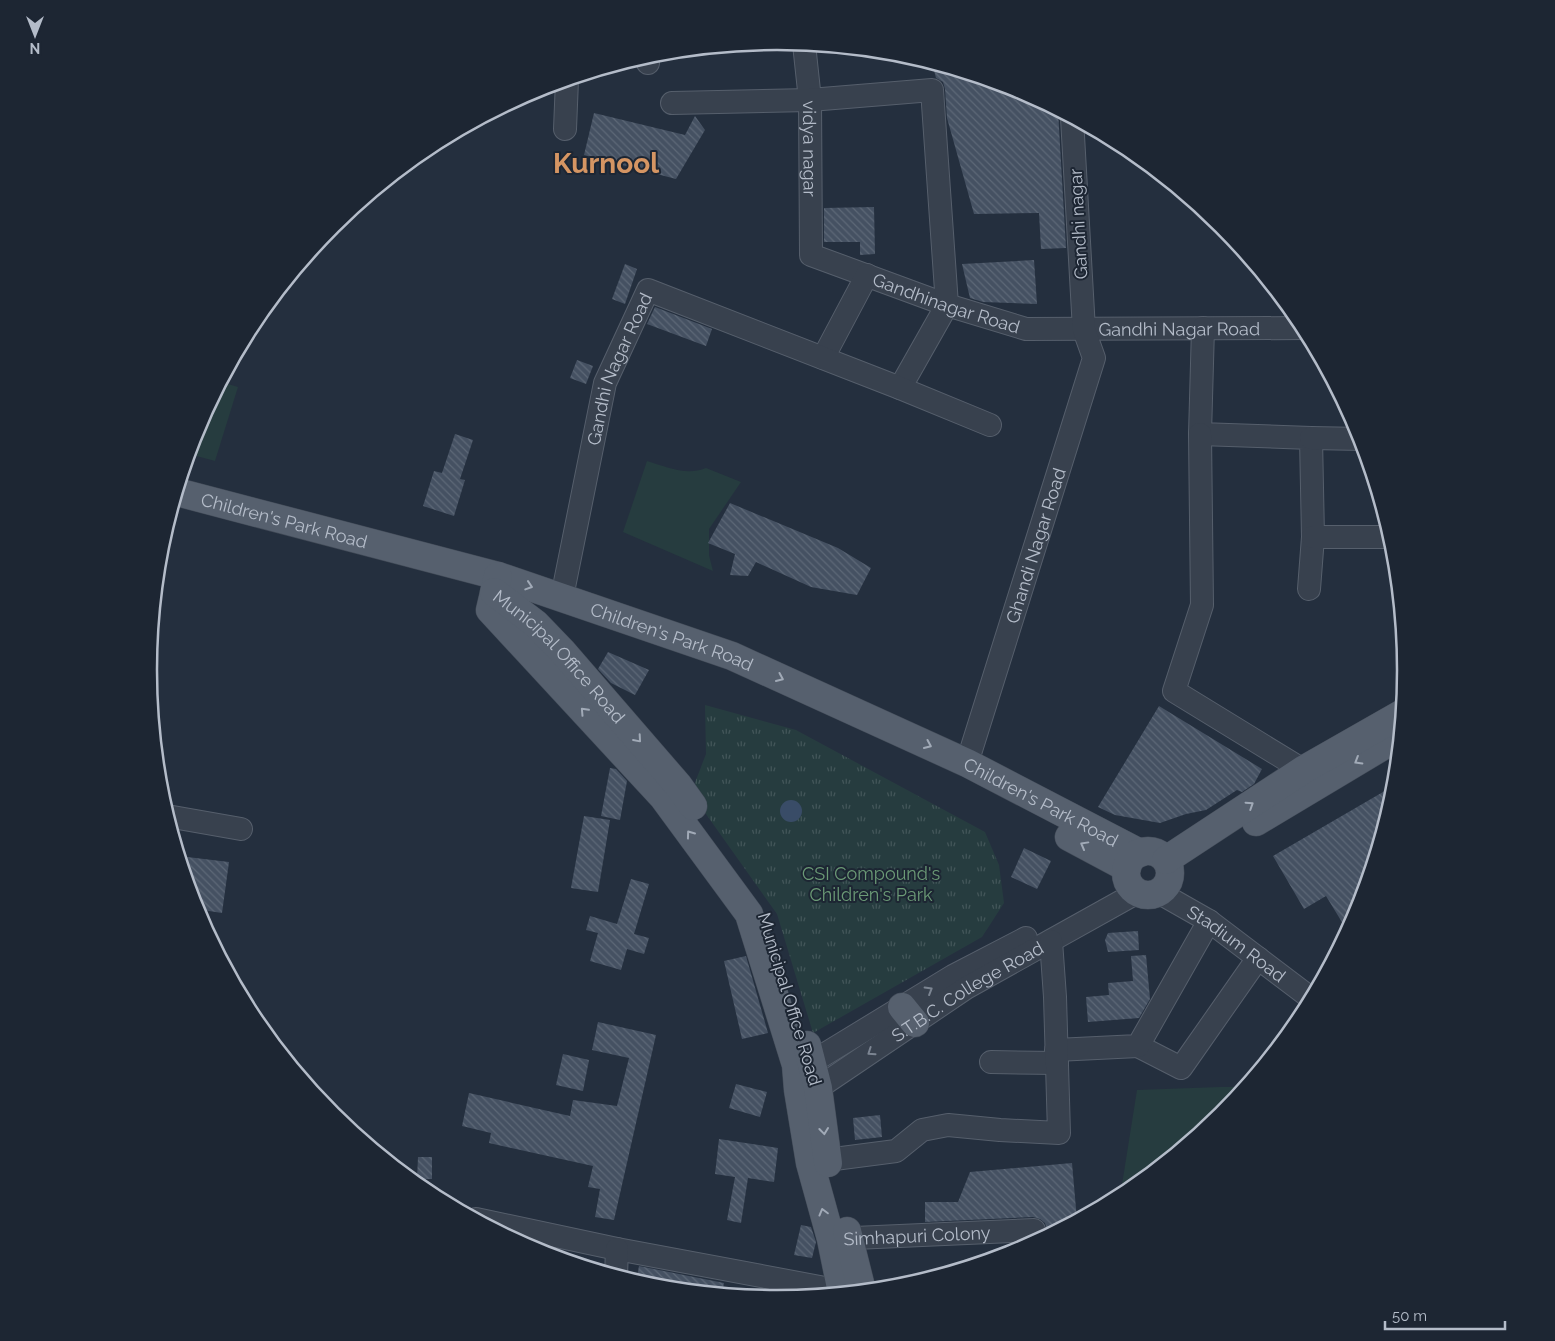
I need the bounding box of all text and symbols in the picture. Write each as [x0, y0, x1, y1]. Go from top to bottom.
north arrow [10, 10, 60, 60]
text: N [30, 40, 40, 56]
street label: vidya nagar [800, 100, 821, 198]
district label: Kurnool [553, 147, 659, 180]
street label: Gandhi nagar [1065, 167, 1091, 280]
street label: Gandhinagar Road [870, 268, 1022, 337]
street label: Gandhi Nagar Road [582, 289, 656, 447]
street label: Gandhi Nagar Road [1098, 318, 1260, 339]
street label: Ghandi Nagar Road [1001, 465, 1069, 626]
street label: Children's Park Road [199, 488, 370, 552]
one-way arrow [524, 580, 532, 590]
street label: Municipal Office Road [489, 585, 630, 727]
street label: Children's Park Road [588, 598, 757, 675]
one-way arrow [775, 672, 784, 682]
one-way arrow [581, 708, 590, 717]
one-way arrow [632, 733, 641, 742]
one-way arrow [922, 739, 931, 749]
street label: Children's Park Road [960, 753, 1122, 850]
one-way arrow [1355, 754, 1364, 764]
one-way arrow [1245, 802, 1254, 811]
one-way arrow [687, 830, 696, 839]
one-way arrow [1080, 841, 1089, 851]
park label: CSI Compound's Children's Park [802, 863, 940, 905]
street label: Stadium Road [1184, 900, 1290, 986]
street label: Municipal Office Road [754, 910, 826, 1088]
street label: S.T.B.C. College Road [887, 937, 1047, 1046]
one-way arrow [924, 987, 933, 997]
one-way arrow [868, 1046, 877, 1056]
one-way arrow [818, 1127, 829, 1135]
one-way arrow [819, 1208, 829, 1216]
street label: Simhapuri Colony [843, 1221, 991, 1249]
scale bar [1385, 1298, 1505, 1330]
text: 50 m [1392, 1307, 1427, 1325]

